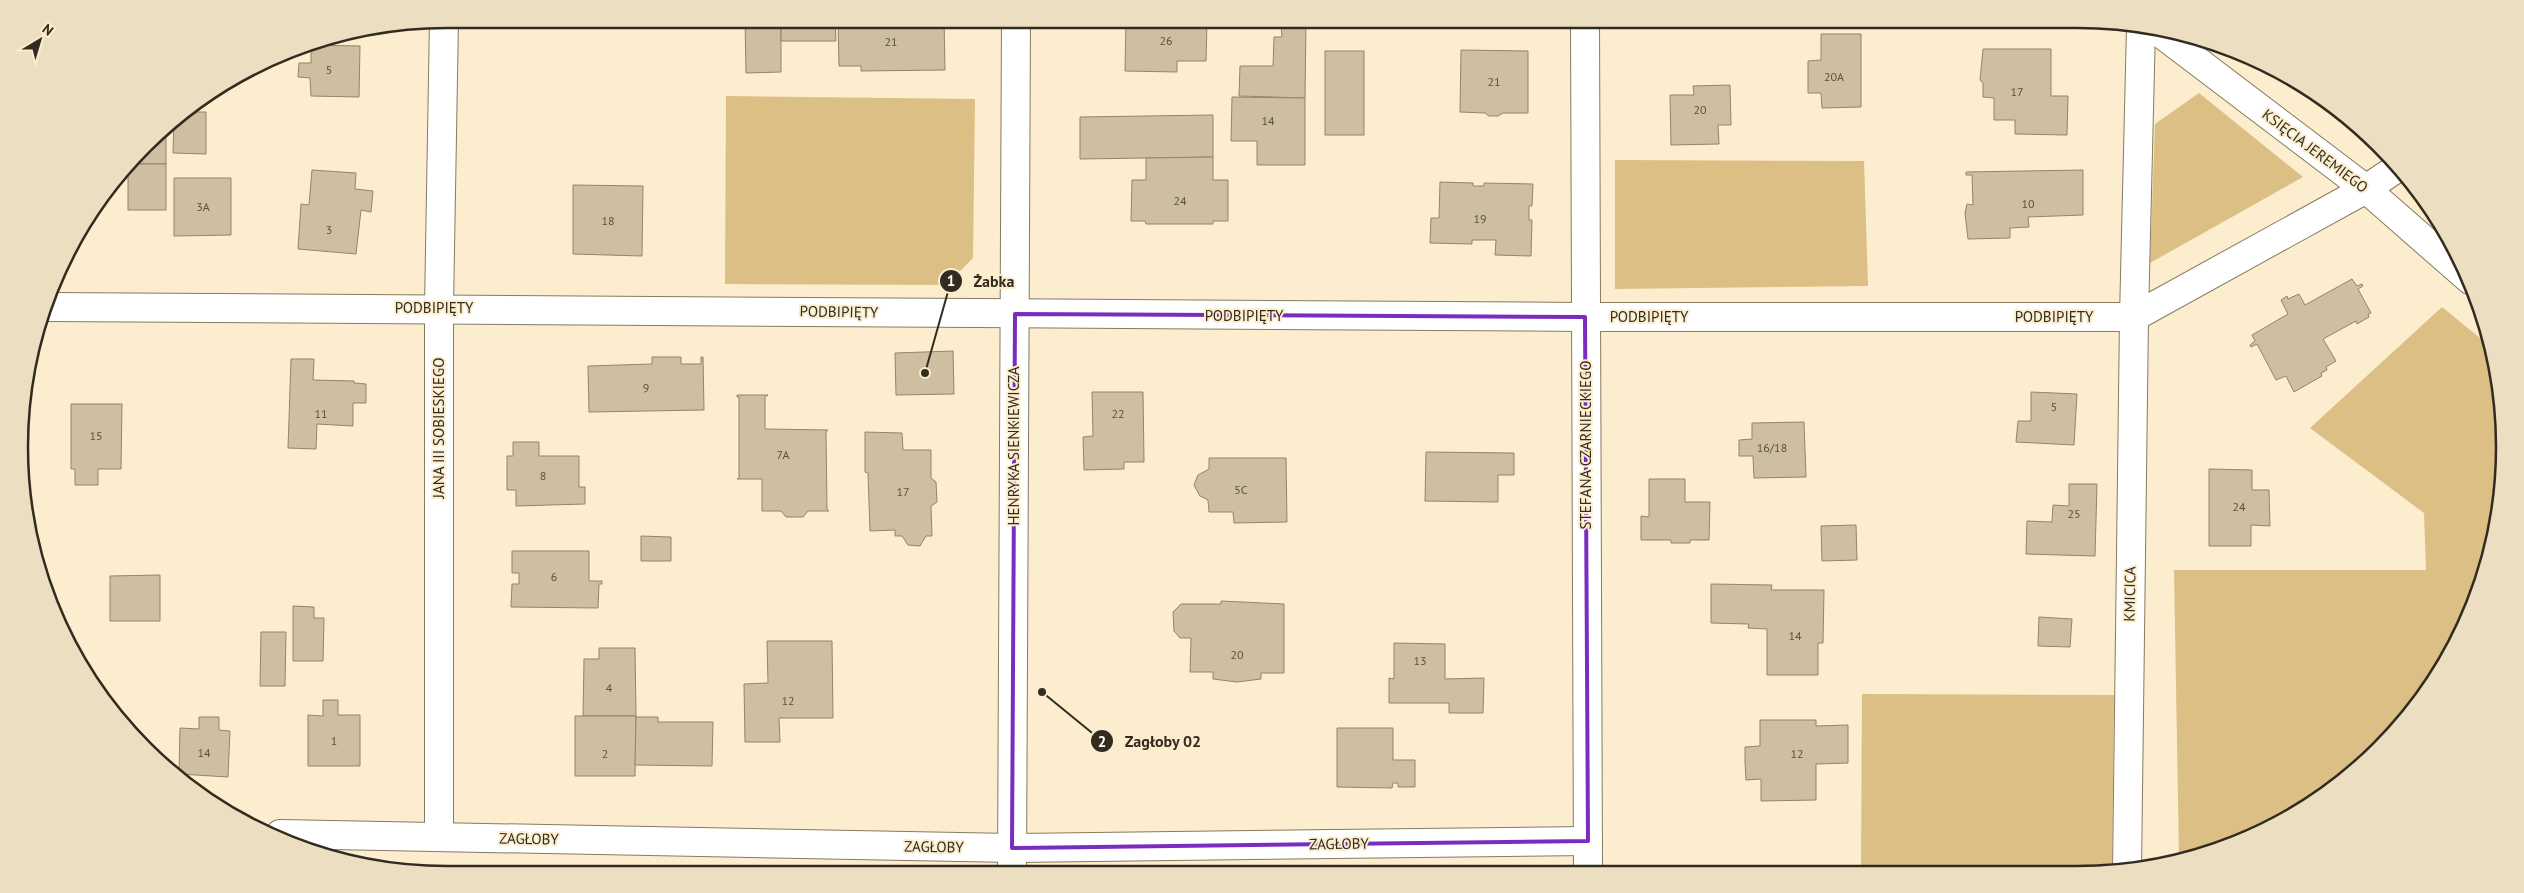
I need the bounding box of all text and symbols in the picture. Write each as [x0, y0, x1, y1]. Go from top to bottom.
north arrow [15, 15, 65, 65]
text: N [39, 20, 57, 40]
house number: 26 [1159, 33, 1173, 48]
house number: 21 [884, 34, 898, 49]
house number: 5 [326, 62, 332, 77]
house number: 20A [1824, 69, 1844, 84]
house number: 21 [1487, 74, 1501, 89]
house number: 17 [2010, 84, 2024, 99]
house number: 20 [1693, 102, 1707, 117]
street label: KSIĘCIA JEREMIEGO [2259, 105, 2372, 197]
house number: 14 [1261, 113, 1275, 128]
house number: 24 [1173, 193, 1187, 208]
house number: 10 [2021, 196, 2035, 211]
house number: 3A [196, 199, 210, 214]
house number: 19 [1473, 211, 1487, 226]
house number: 18 [601, 213, 615, 228]
house number: 3 [326, 222, 332, 237]
callout: Żabka [938, 265, 1024, 296]
text: 1 [947, 271, 955, 290]
text: Żabka [974, 271, 1014, 291]
street label: PODBIPIĘTY [395, 298, 474, 317]
street label: PODBIPIĘTY [800, 301, 879, 322]
street label: PODBIPIĘTY [1205, 306, 1284, 325]
street label: PODBIPIĘTY [1610, 307, 1689, 326]
street label: PODBIPIĘTY [2015, 307, 2094, 326]
street label: JANA III SOBIESKIEGO [429, 358, 448, 499]
street label: STEFANA CZARNIECKIEGO [1576, 361, 1595, 529]
street label: HENRYKA SIENKIEWICZA [1004, 366, 1023, 526]
house number: 9 [643, 380, 649, 395]
house number: 5 [2051, 399, 2057, 414]
house number: 11 [314, 406, 328, 421]
house number: 22 [1111, 406, 1125, 421]
house number: 15 [89, 428, 103, 443]
house number: 16/18 [1757, 440, 1787, 455]
house number: 7A [777, 447, 789, 462]
house number: 8 [540, 468, 546, 483]
house number: 5C [1234, 482, 1248, 497]
house number: 17 [896, 484, 910, 499]
house number: 24 [2232, 499, 2246, 514]
house number: 25 [2067, 506, 2081, 521]
street label: KMICICA [2120, 566, 2139, 622]
house number: 6 [551, 569, 557, 584]
house number: 14 [1788, 628, 1802, 643]
house number: 20 [1230, 647, 1244, 662]
house number: 13 [1413, 653, 1427, 668]
house number: 4 [606, 680, 613, 695]
house number: 12 [781, 693, 795, 708]
callout: Zagłoby 02 [1090, 726, 1212, 757]
text: Zagłoby 02 [1125, 731, 1201, 751]
text: 2 [1098, 732, 1106, 751]
house number: 1 [331, 733, 337, 748]
house number: 14 [197, 745, 211, 760]
house number: 2 [602, 746, 608, 761]
house number: 12 [1790, 746, 1804, 761]
street label: ZAGŁOBY [499, 828, 560, 849]
street label: ZAGŁOBY [1309, 833, 1370, 854]
street label: ZAGŁOBY [904, 836, 965, 857]

